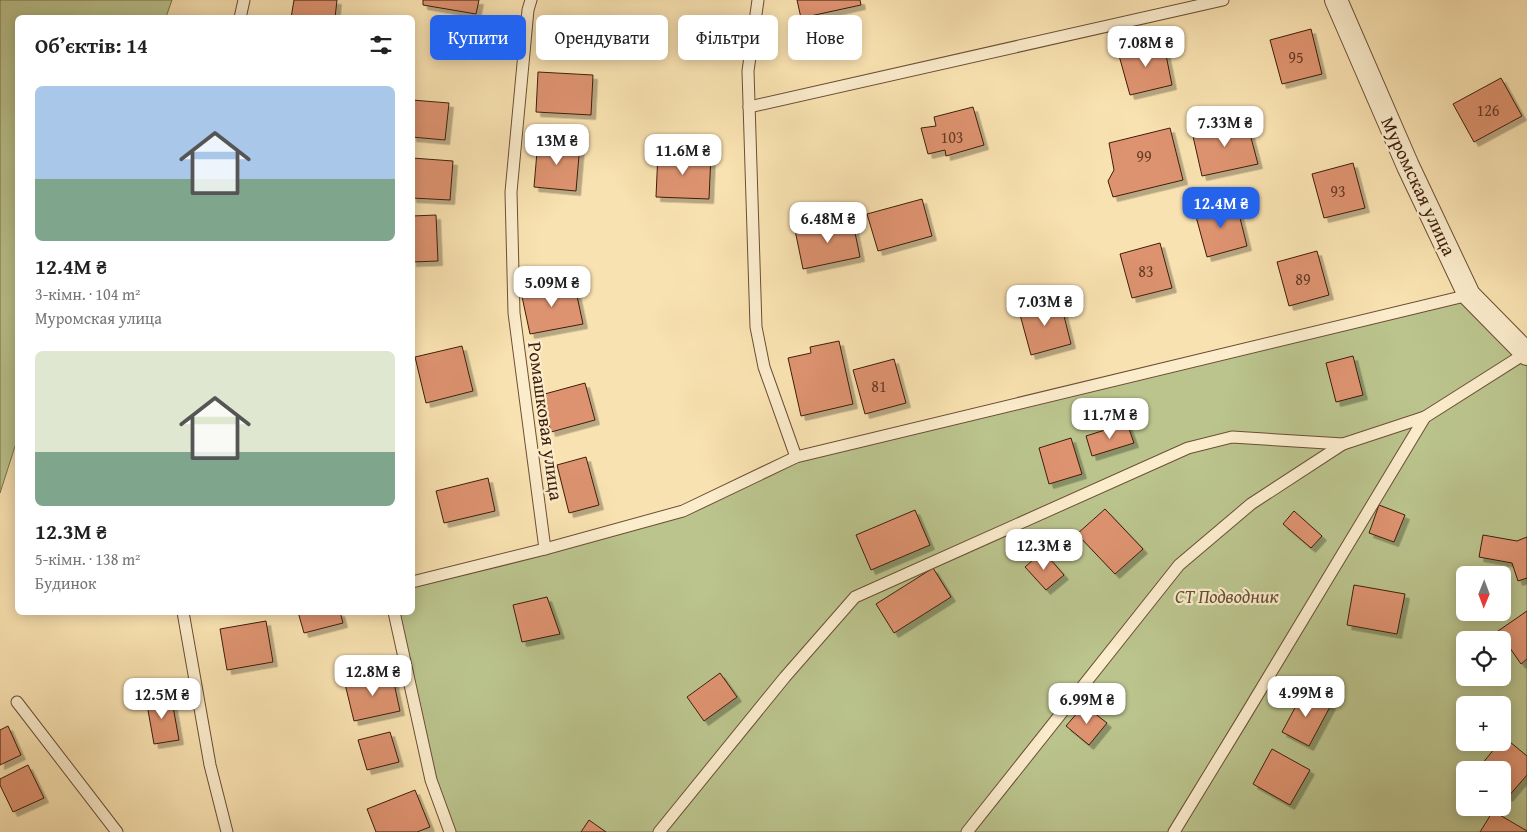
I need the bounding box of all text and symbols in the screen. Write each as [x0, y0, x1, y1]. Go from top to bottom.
chip: Купити [430, 15, 526, 60]
chip: Орендувати [536, 15, 668, 60]
chip: Фільтри [678, 15, 778, 60]
chip: Нове [788, 15, 862, 60]
pin: 7.08M ₴ [1100, 26, 1192, 68]
text: Об’єктів: 14 [35, 30, 148, 61]
text: 7.08M ₴ [1119, 30, 1173, 54]
icon: filters [367, 31, 395, 59]
house number: 95 [1288, 45, 1304, 69]
house number: 126 [1476, 98, 1500, 122]
pin: 7.33M ₴ [1179, 106, 1271, 148]
text: 7.33M ₴ [1198, 110, 1252, 134]
street label: Муромская улица [1374, 112, 1464, 260]
icon: home [170, 118, 260, 208]
pin: 13M ₴ [522, 124, 592, 166]
house number: 103 [940, 125, 964, 149]
text: 13M ₴ [536, 128, 578, 152]
pin: 11.6M ₴ [637, 134, 729, 176]
text: 11.6M ₴ [656, 138, 710, 162]
house number: 99 [1136, 144, 1152, 168]
house number: 93 [1330, 179, 1346, 203]
pin: 12.4M ₴ [1175, 186, 1267, 229]
text: 12.4M ₴ [1194, 191, 1248, 215]
pin: 6.48M ₴ [782, 202, 874, 244]
text: 6.48M ₴ [801, 206, 855, 230]
text: 12.4M ₴ [35, 251, 107, 282]
house number: 83 [1138, 259, 1154, 283]
pin: 5.09M ₴ [506, 266, 598, 308]
house number: 89 [1295, 267, 1311, 291]
text: 5.09M ₴ [525, 270, 579, 294]
text: 3-кімн. · 104 m² [35, 282, 140, 306]
pin: 7.03M ₴ [999, 284, 1091, 327]
text: 7.03M ₴ [1018, 289, 1072, 313]
text: Муромская улица [35, 306, 162, 330]
street label: Ромашковая улица [521, 340, 571, 502]
house number: 81 [871, 374, 887, 398]
icon: home [170, 383, 260, 473]
pin: 11.7M ₴ [1064, 398, 1156, 440]
text: 11.7M ₴ [1083, 402, 1137, 426]
text: 12.3M ₴ [35, 516, 107, 547]
pin: 12.3M ₴ [998, 528, 1090, 571]
text: 12.3M ₴ [1017, 533, 1071, 557]
text: 5-кімн. · 138 m² [35, 547, 140, 571]
north arrow [1456, 566, 1511, 621]
map controls [1456, 566, 1511, 816]
text: Будинок [35, 571, 96, 595]
park label: СТ Подводник [1175, 582, 1279, 610]
button: locate [1456, 631, 1511, 686]
pin: 12.8M ₴ [327, 654, 419, 697]
text: 12.8M ₴ [346, 659, 400, 683]
pin: 4.99M ₴ [1260, 676, 1352, 718]
pin: 12.5M ₴ [116, 678, 208, 720]
text: 4.99M ₴ [1279, 680, 1333, 704]
text: 12.5M ₴ [135, 682, 189, 706]
pin: 6.99M ₴ [1041, 682, 1133, 725]
text: 6.99M ₴ [1060, 687, 1114, 711]
button: + [1456, 696, 1511, 751]
button: − [1456, 761, 1511, 816]

